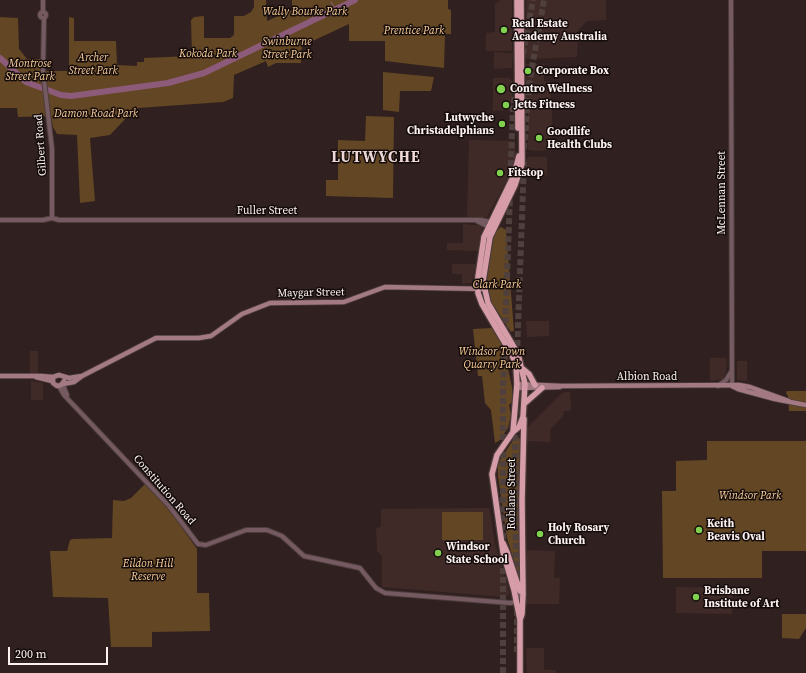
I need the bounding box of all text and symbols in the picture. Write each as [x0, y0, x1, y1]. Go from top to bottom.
park label: Wally Bourke Park [263, 5, 347, 19]
place label: Real Estate Academy Australia [512, 17, 607, 43]
park label: Prentice Park [384, 24, 444, 38]
marker: Real Estate Academy Australia [499, 25, 509, 35]
park label: Swinburne Street Park [262, 35, 312, 61]
park label: Kokoda Park [179, 47, 237, 61]
park label: Archer Street Park [68, 51, 118, 77]
park label: Montrose Street Park [5, 57, 55, 83]
place label: Corporate Box [536, 64, 609, 78]
marker: Corporate Box [523, 66, 533, 76]
place label: Contro Wellness [510, 82, 592, 96]
marker: Contro Wellness [495, 83, 507, 95]
place label: Jetts Fitness [514, 98, 575, 112]
marker: Jetts Fitness [501, 100, 511, 110]
park label: Damon Road Park [54, 107, 138, 121]
place label: Lutwyche Christadelphians [407, 111, 494, 137]
street label: Gilbert Road [32, 114, 50, 176]
marker: Lutwyche Christadelphians [497, 119, 507, 129]
place label: Goodlife Health Clubs [547, 125, 612, 151]
marker: Goodlife Health Clubs [534, 133, 544, 143]
district label: LUTWYCHE [331, 149, 421, 167]
street label: McLennan Street [715, 151, 729, 235]
place label: Fitstop [508, 166, 543, 180]
marker: Fitstop [495, 168, 505, 178]
street label: Fuller Street [237, 204, 297, 218]
park label: Clark Park [473, 278, 521, 292]
street label: Maygar Street [277, 286, 345, 300]
park label: Windsor Town Quarry Park [459, 345, 525, 371]
street label: Albion Road [617, 370, 677, 384]
street label: Constitution Road [130, 452, 198, 528]
street label: Roblane Street [505, 458, 519, 530]
park label: Windsor Park [719, 489, 781, 503]
place label: Keith Beavis Oval [707, 517, 765, 543]
place label: Holy Rosary Church [548, 521, 609, 547]
marker: Keith Beavis Oval [694, 525, 704, 535]
marker: Holy Rosary Church [535, 529, 545, 539]
place label: Windsor State School [446, 540, 508, 566]
marker: Windsor State School [433, 548, 443, 558]
park label: Eildon Hill Reserve [123, 557, 173, 583]
place label: Brisbane Institute of Art [704, 584, 779, 610]
marker: Brisbane Institute of Art [691, 592, 701, 602]
scale bar [10, 639, 110, 665]
text: 200 m [15, 646, 47, 662]

